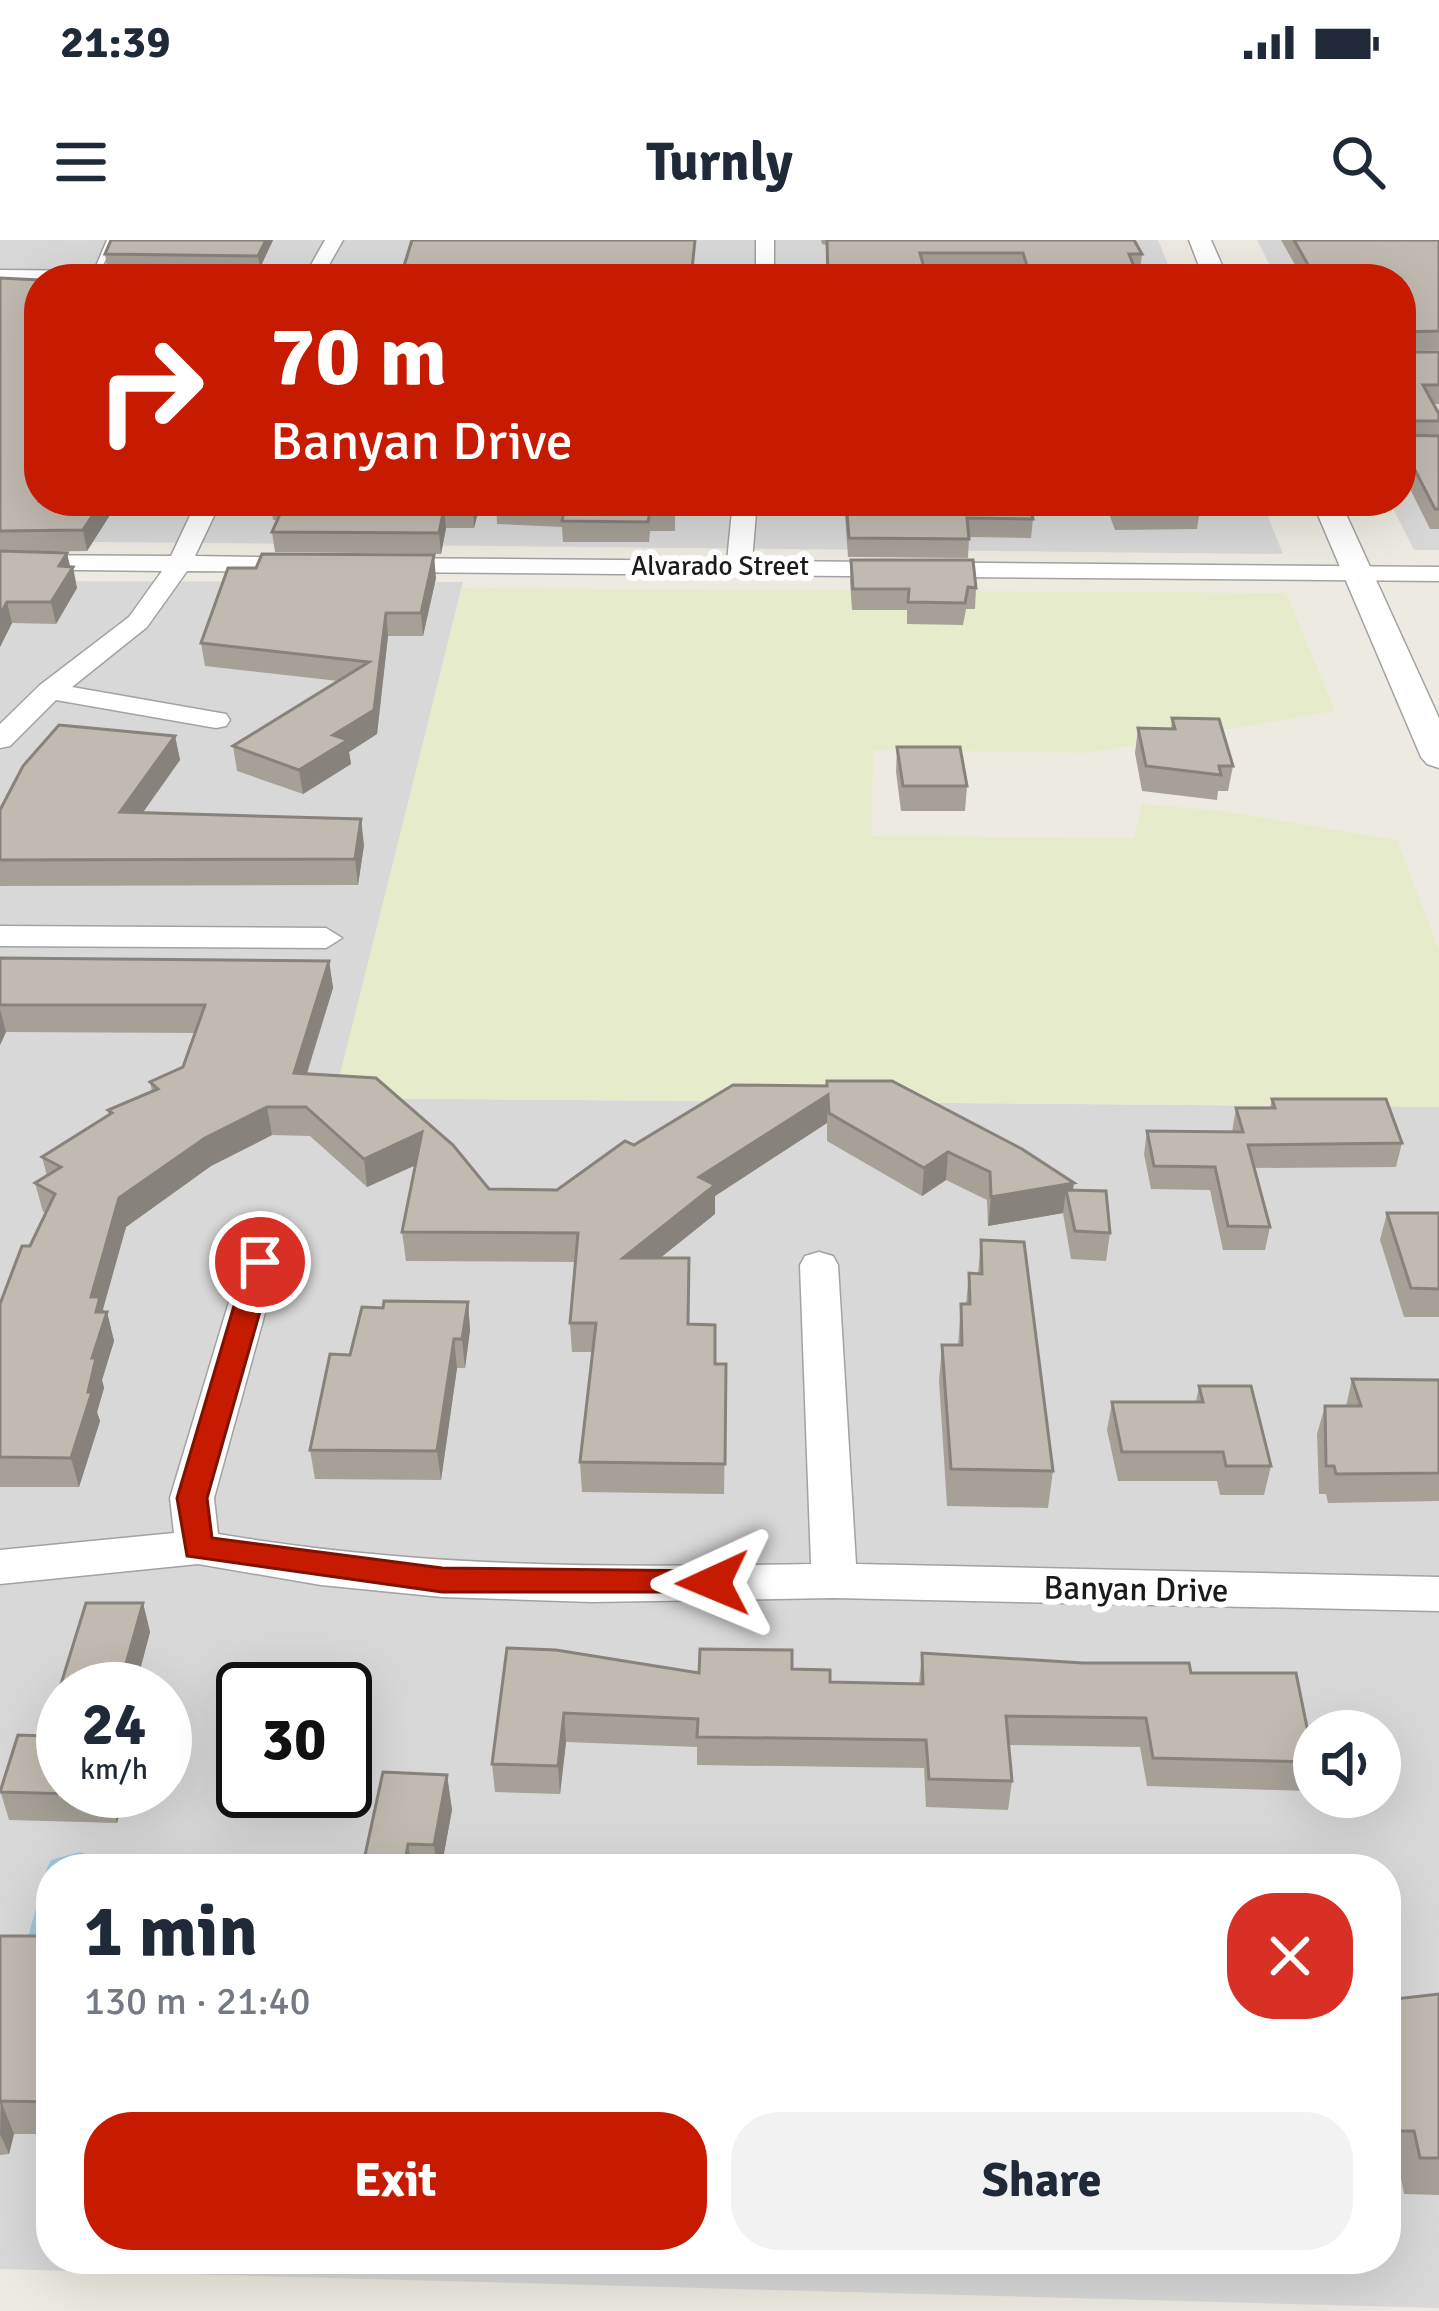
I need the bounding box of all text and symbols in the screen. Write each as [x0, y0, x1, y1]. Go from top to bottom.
text: 21:39 [60, 15, 170, 70]
icon: menu [48, 129, 114, 195]
text: Turnly [646, 129, 793, 196]
icon: search [1325, 129, 1391, 195]
text: 70 m [270, 305, 447, 409]
icon: right [72, 312, 228, 468]
text: Banyan Drive [270, 408, 573, 475]
street label: Alvarado Street [631, 550, 809, 583]
pin [209, 1211, 311, 1313]
icon: arrive [227, 1229, 293, 1295]
position arrow [650, 1520, 776, 1646]
street label: Banyan Drive [1043, 1567, 1229, 1612]
speed limit sign: 30 [216, 1662, 372, 1818]
text: 24 [82, 1688, 146, 1762]
map controls [1293, 1710, 1401, 1818]
button: sound [1293, 1710, 1401, 1818]
text: km/h [80, 1751, 148, 1788]
text: 1 min [84, 1887, 258, 1976]
button: close [1227, 1893, 1353, 2019]
text: 130 m · 21:40 [84, 1977, 311, 2025]
button: Exit [84, 2112, 707, 2250]
button: Share [731, 2112, 1353, 2250]

